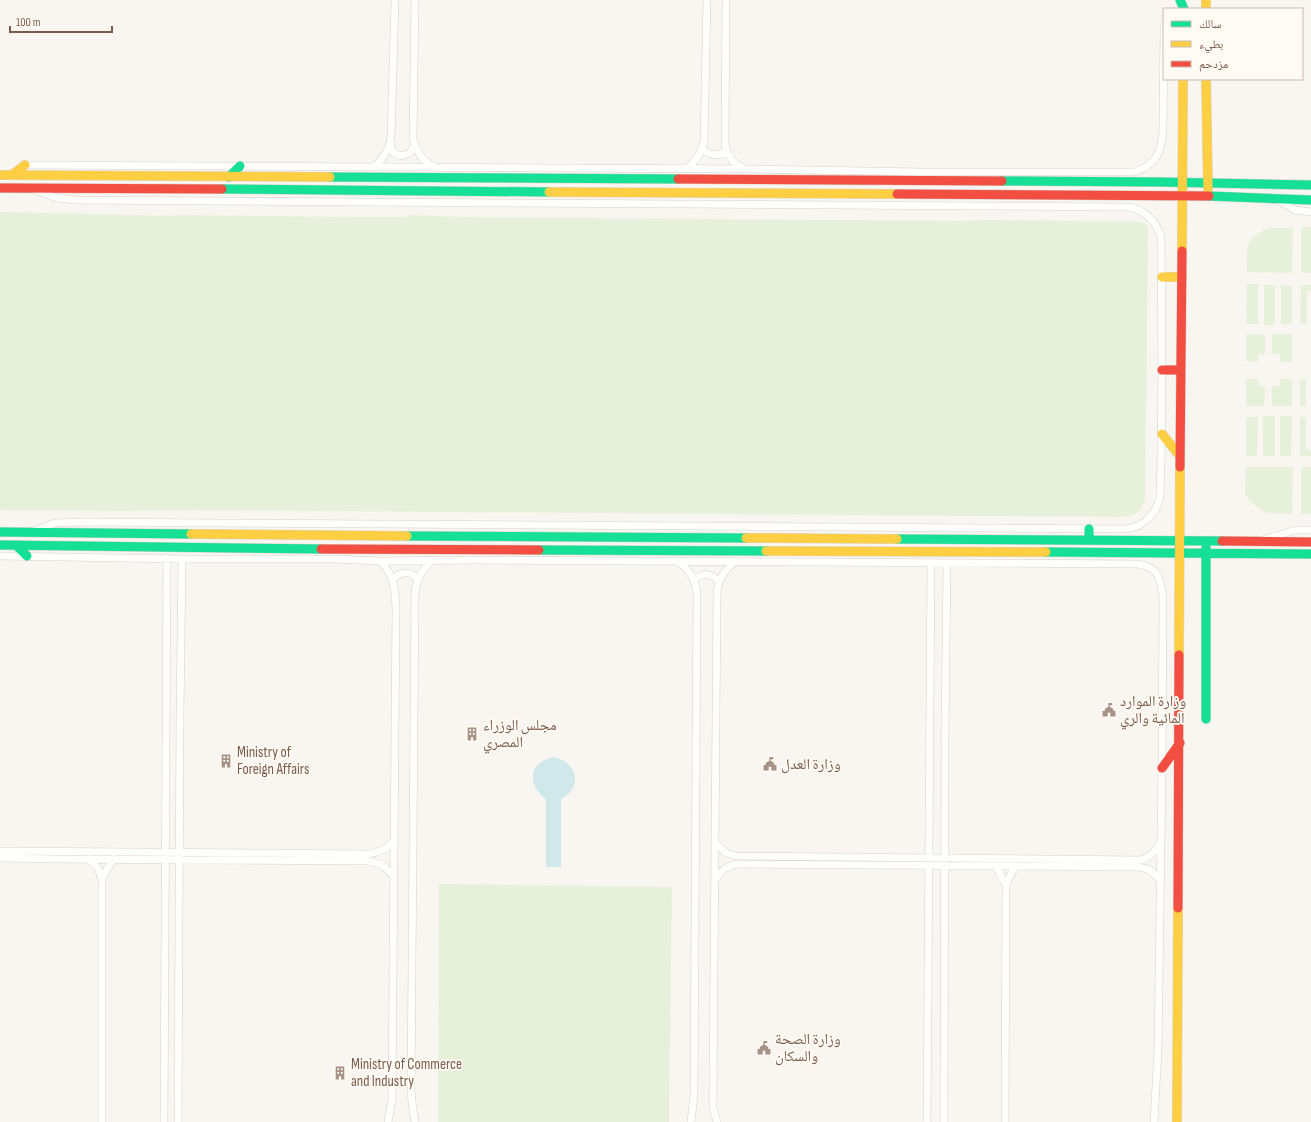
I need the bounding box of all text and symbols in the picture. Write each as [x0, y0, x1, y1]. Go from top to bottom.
scale bar [10, 8, 112, 34]
legend [1163, 8, 1303, 80]
text: 100 m [16, 15, 41, 30]
text: سالك [1199, 17, 1221, 32]
text: بطيء [1199, 37, 1223, 54]
text: مزدحم [1199, 57, 1228, 72]
place label: وزارة الموارد المائية والري [1120, 692, 1186, 729]
public building icon: وزارة الموارد المائية والري [1101, 702, 1117, 718]
place label: مجلس الوزراء المصري [483, 716, 557, 753]
building icon: مجلس الوزراء المصري [464, 726, 480, 742]
place label: Ministry of Foreign Affairs [237, 743, 309, 779]
building icon: Ministry of Foreign Affairs [218, 753, 234, 769]
place label: وزارة العدل [781, 755, 841, 774]
public building icon: وزارة العدل [762, 756, 778, 772]
place label: وزارة الصحة والسكان [775, 1030, 841, 1066]
public building icon: وزارة الصحة والسكان [756, 1040, 772, 1056]
place label: Ministry of Commerce and Industry [351, 1055, 462, 1091]
building icon: Ministry of Commerce and Industry [332, 1065, 348, 1081]

